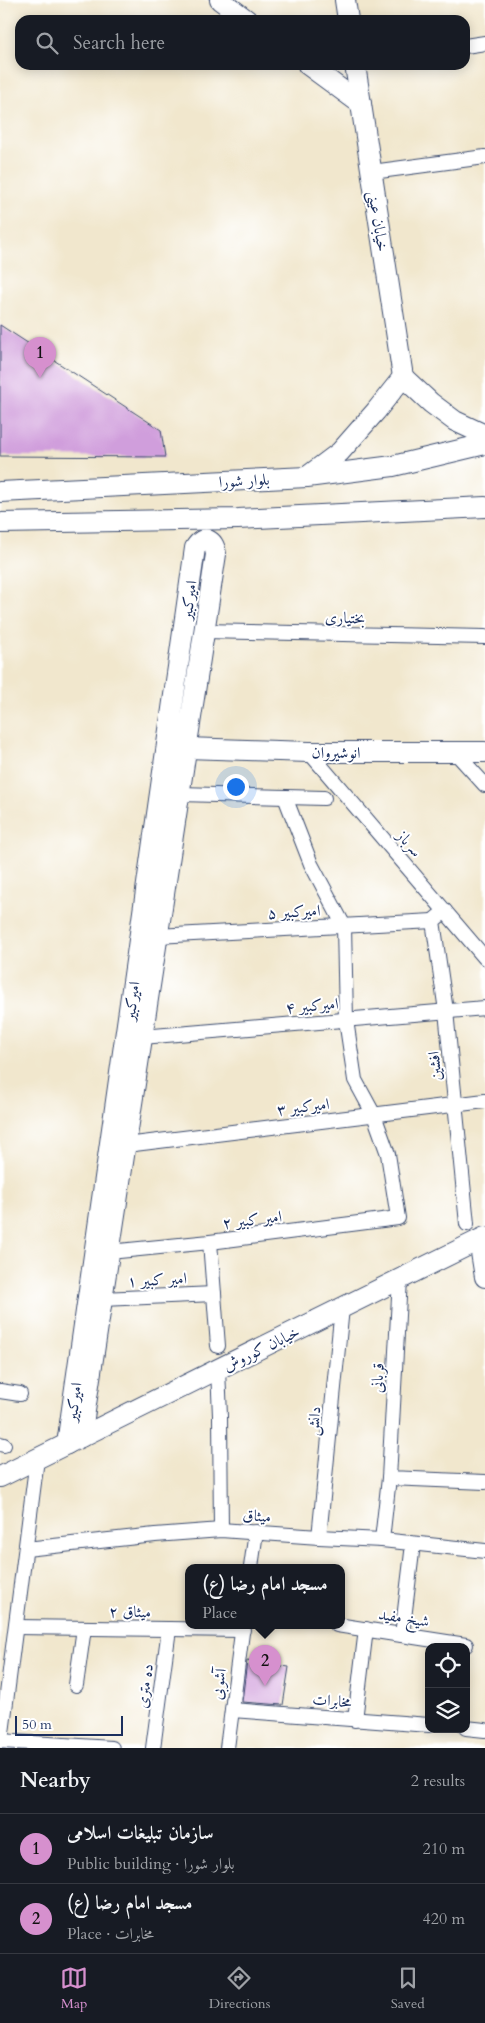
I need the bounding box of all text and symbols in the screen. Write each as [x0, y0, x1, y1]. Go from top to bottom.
search box [15, 15, 470, 70]
icon: search [33, 29, 61, 57]
text: Search here [73, 30, 165, 56]
street label: خیابان عینی [362, 189, 394, 253]
pin: 1 [24, 337, 56, 378]
street label: بلوار شورا [218, 469, 270, 493]
street label: امیرکبیر [175, 579, 203, 623]
street label: بختیاری [324, 606, 366, 630]
street label: انوشیروان [312, 742, 360, 764]
your location [223, 774, 249, 800]
street label: سرباز [390, 824, 427, 862]
street label: امیرکبیر ۵ [267, 900, 321, 924]
street label: امیرکبیر [118, 980, 146, 1024]
street label: امیرکبیر ۴ [285, 993, 339, 1019]
street label: افشین [423, 1050, 447, 1082]
street label: امیرکبیر ۳ [275, 1093, 331, 1121]
street label: امیر کبیر ۲ [221, 1205, 283, 1235]
street label: امیر کبیر ۱ [127, 1267, 187, 1293]
street label: خیابان کوروش [219, 1321, 304, 1377]
street label: قربانی [366, 1363, 390, 1394]
street label: امیرکبیر [60, 1381, 88, 1425]
street label: دانش [302, 1405, 326, 1437]
street label: میثاق [242, 1504, 272, 1528]
popup [185, 1564, 345, 1629]
text: مسجد امام رضا (ع) [202, 1571, 328, 1597]
street label: میثاق ۲ [109, 1601, 151, 1623]
text: Place [202, 1602, 237, 1624]
street label: شیخ مفید [376, 1603, 431, 1636]
map controls [425, 1643, 470, 1733]
button: locate [425, 1643, 470, 1688]
pin: 2 [249, 1645, 281, 1686]
street label: ده متری [131, 1663, 159, 1710]
street label: آشوبی [206, 1666, 232, 1701]
street label: مخابرات [311, 1688, 353, 1714]
button: layers [425, 1688, 470, 1733]
scale bar [15, 1713, 122, 1736]
text: 50 m [22, 1715, 52, 1734]
text: Nearby [20, 1766, 91, 1795]
text: 2 results [411, 1770, 465, 1792]
text: سازمان تبلیغات اسلامی [67, 1820, 214, 1846]
text: 1 [32, 1838, 40, 1860]
text: 210 m [423, 1838, 465, 1860]
text: Public building · بلوار شورا [67, 1853, 235, 1875]
text: مسجد امام رضا (ع) [67, 1890, 192, 1916]
text: 2 [32, 1908, 40, 1930]
text: 420 m [423, 1908, 465, 1930]
text: Place · مخابرات [67, 1923, 154, 1945]
tab: Map [60, 1964, 88, 2013]
tab: Directions [209, 1964, 270, 2013]
tab: Saved [391, 1964, 425, 2013]

